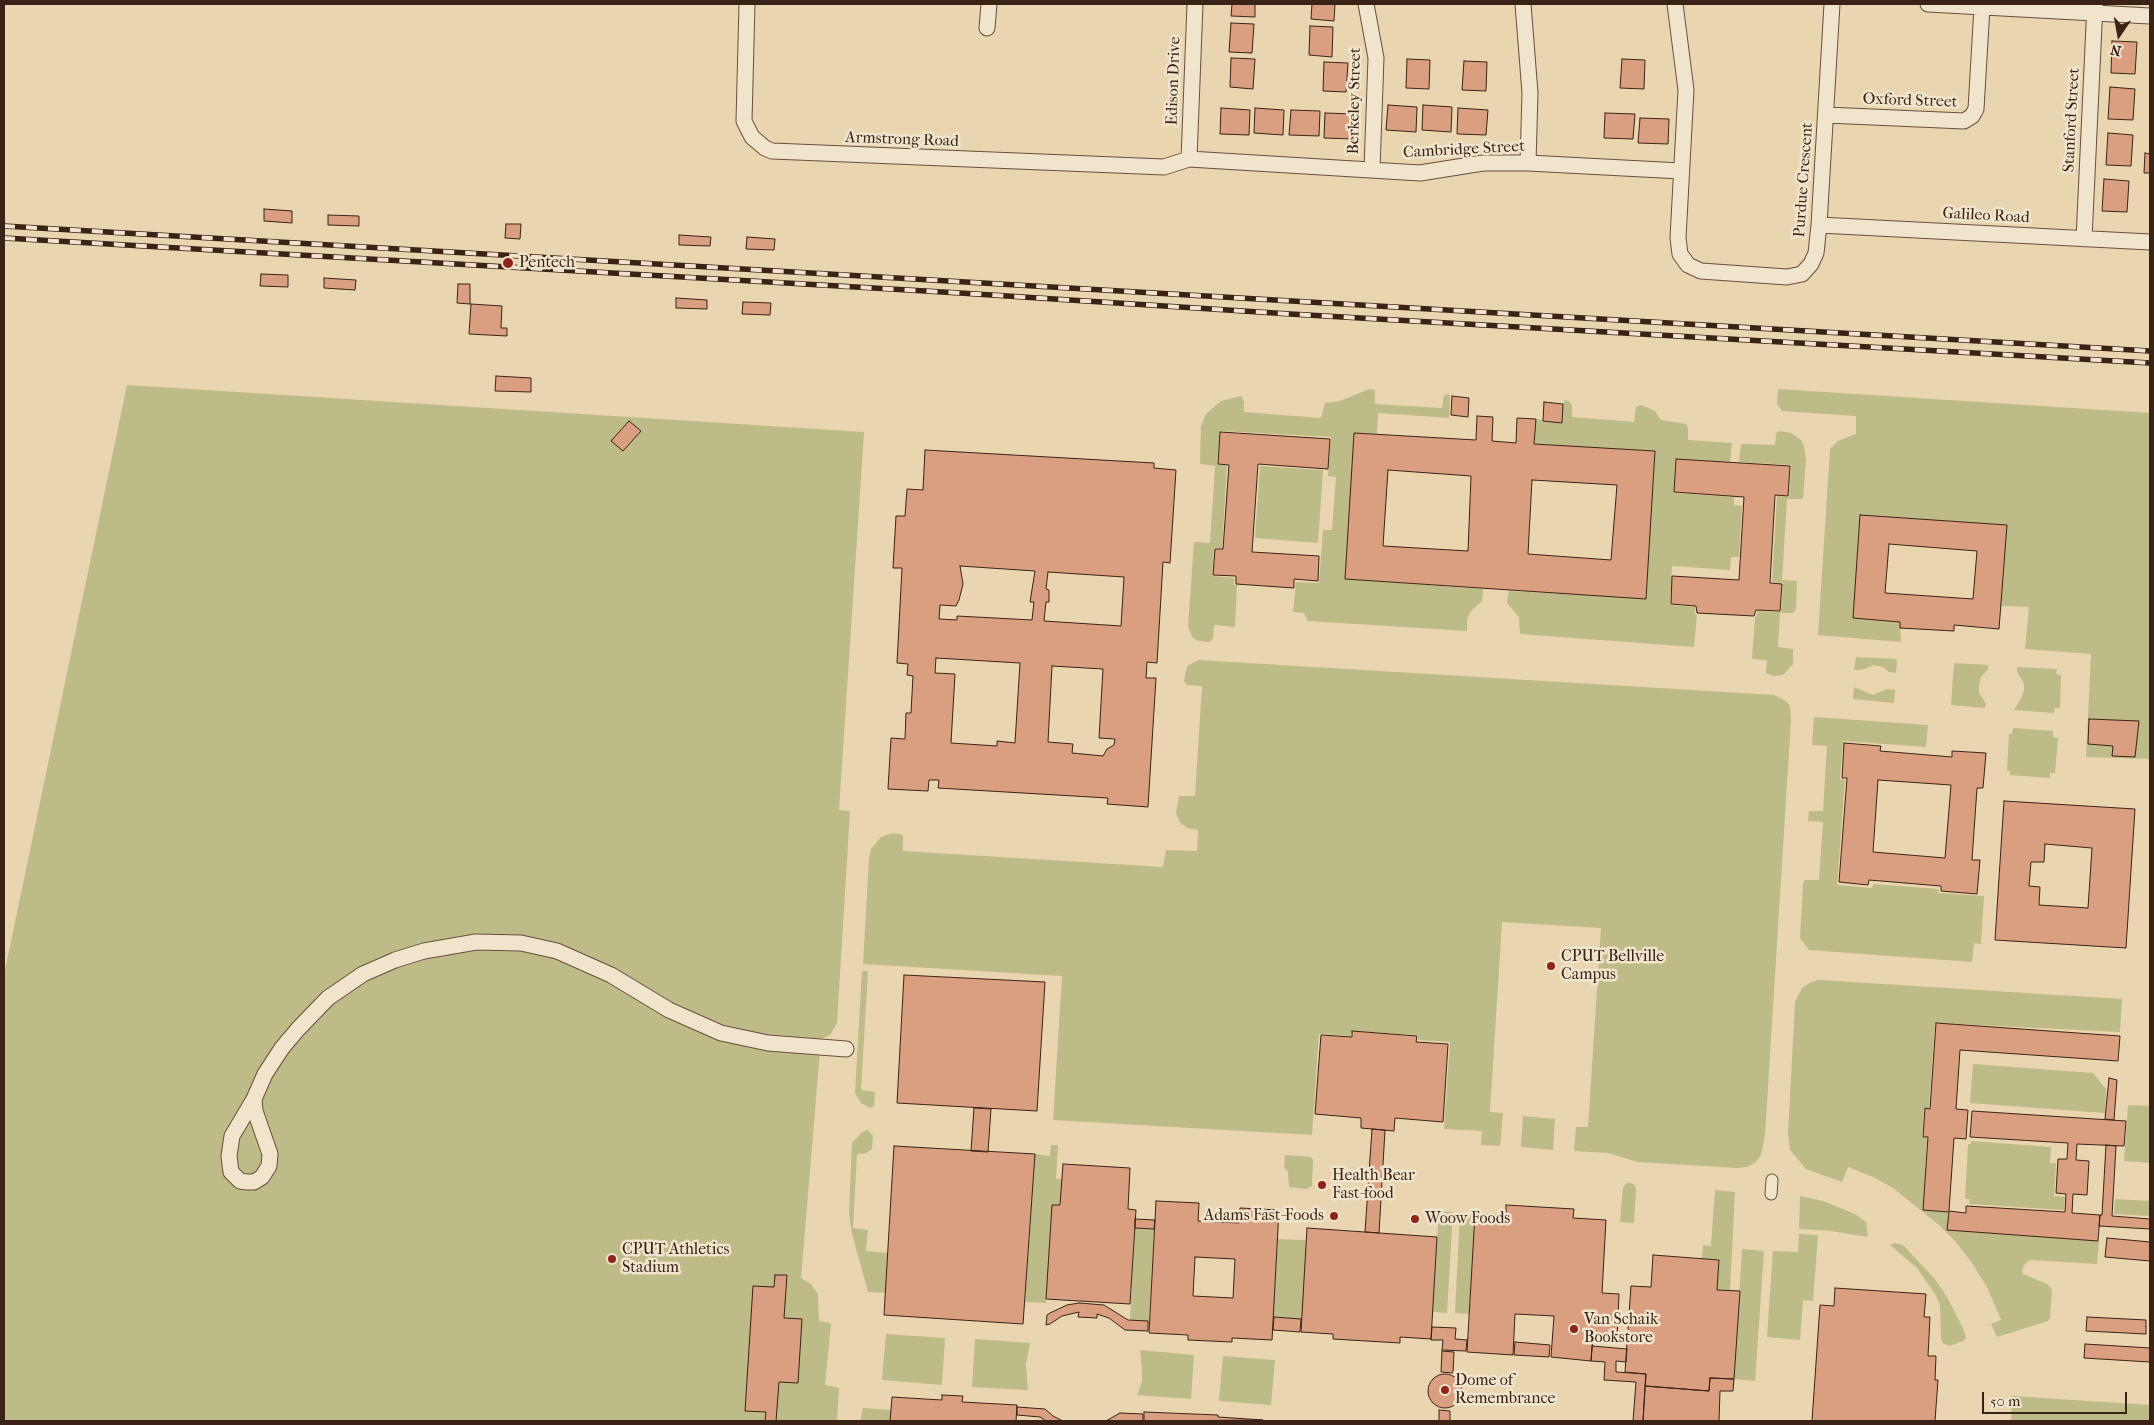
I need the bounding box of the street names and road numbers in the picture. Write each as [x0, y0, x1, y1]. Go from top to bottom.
street label: Edison Drive [1163, 36, 1185, 126]
street label: Berkeley Street [1344, 47, 1366, 155]
street label: Stanford Street [2060, 67, 2084, 173]
street label: Oxford Street [1862, 90, 1958, 112]
street label: Purdue Crescent [1790, 122, 1818, 238]
street label: Armstrong Road [845, 128, 959, 152]
street label: Cambridge Street [1403, 137, 1525, 163]
street label: Galileo Road [1942, 204, 2030, 228]

